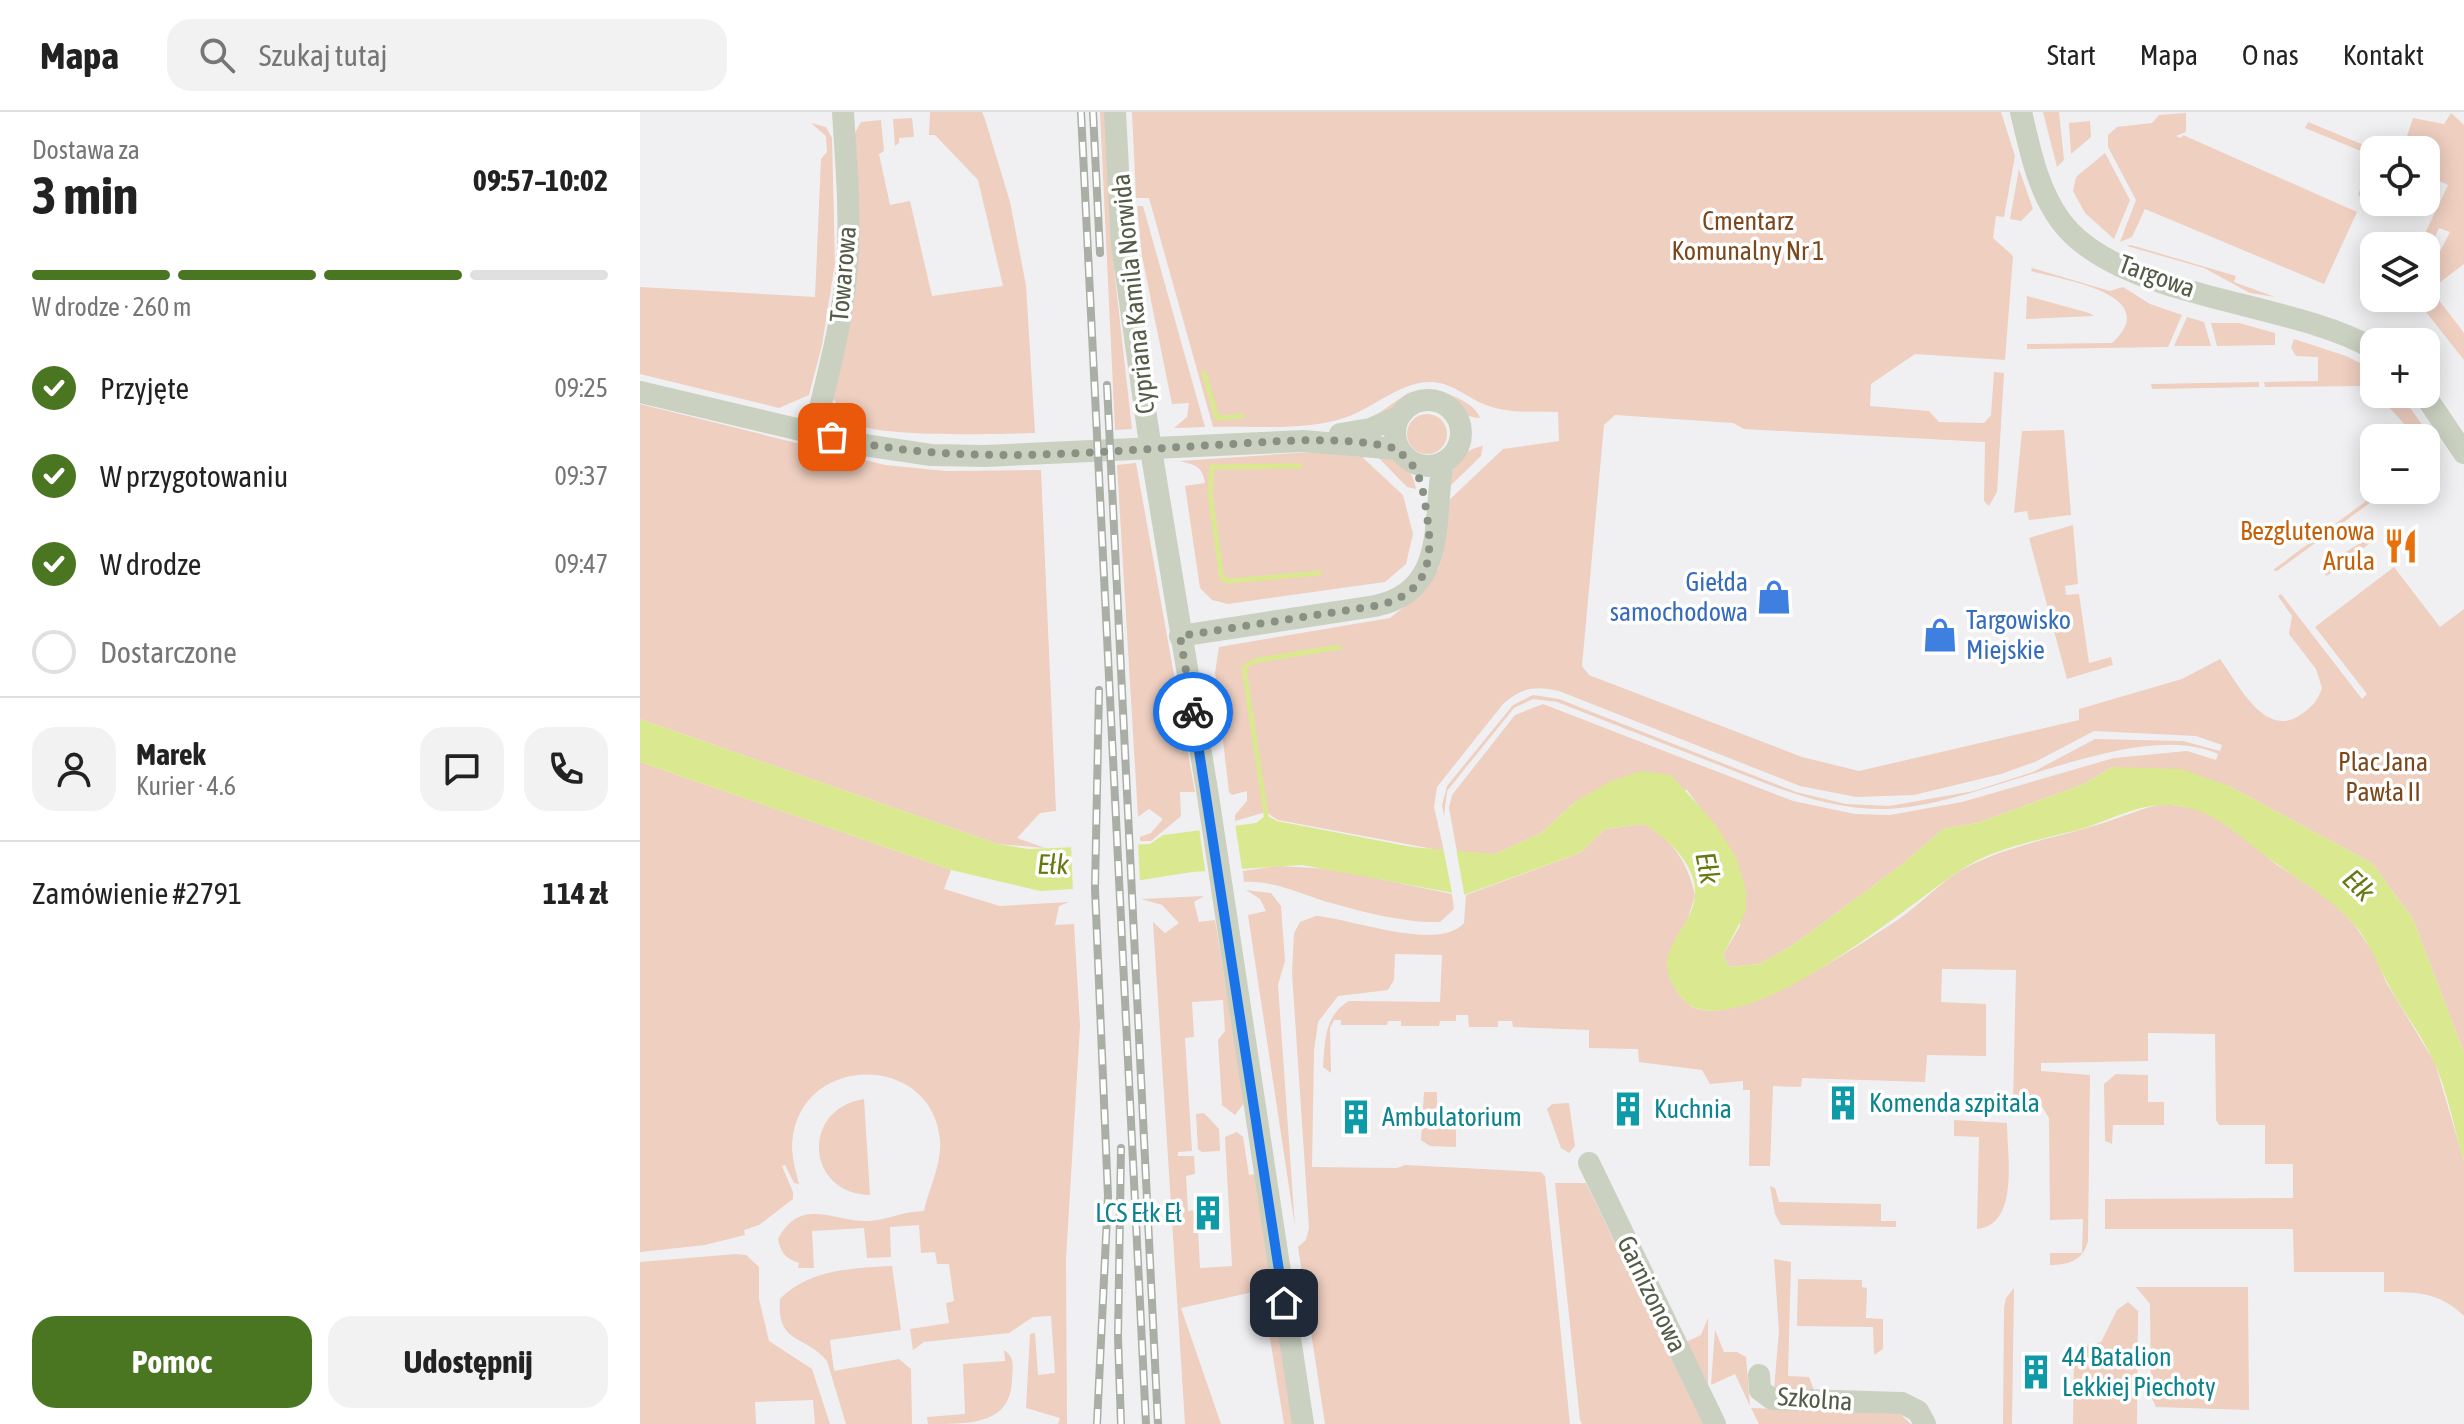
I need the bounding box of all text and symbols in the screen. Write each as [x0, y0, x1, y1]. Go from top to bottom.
search box [167, 19, 727, 91]
icon: search [195, 33, 239, 77]
text: Mapa [40, 34, 119, 77]
text: Szukaj tutaj [259, 38, 387, 72]
text: Start [2047, 39, 2096, 71]
text: Mapa [2140, 39, 2198, 71]
text: O nas [2242, 39, 2299, 71]
text: Kontakt [2343, 39, 2424, 71]
text: Dostawa za [32, 135, 140, 165]
map controls [2360, 136, 2440, 504]
button: locate [2360, 136, 2440, 216]
text: 09:57–10:02 [473, 163, 608, 197]
text: 3 min [32, 165, 138, 225]
street label: Cypriana Kamila Norwida [1105, 172, 1161, 416]
park label: Cmentarz Komunalny Nr 1 [1672, 206, 1824, 266]
street label: Towarowa [824, 225, 862, 323]
button: layers [2360, 232, 2440, 312]
street label: Targowa [2115, 248, 2199, 304]
text: W drodze · 260 m [32, 292, 191, 322]
button: + [2360, 328, 2440, 408]
icon: check [32, 366, 76, 410]
text: Przyjęte [100, 371, 189, 405]
text: 09:25 [554, 373, 608, 403]
pin [798, 403, 866, 471]
icon: bag [810, 415, 854, 459]
button: − [2360, 424, 2440, 504]
icon: check [32, 454, 76, 498]
text: W przygotowaniu [100, 459, 288, 493]
text: 09:37 [554, 461, 608, 491]
place label: Bezglutenowa Arula [2240, 516, 2375, 576]
restaurant icon: Bezglutenowa Arula [2382, 527, 2420, 565]
icon: check [32, 542, 76, 586]
text: W drodze [100, 547, 201, 581]
text: 09:47 [554, 549, 608, 579]
place label: Giełda samochodowa [1610, 567, 1748, 627]
shop icon: Giełda samochodowa [1755, 578, 1793, 616]
place label: Targowisko Miejskie [1966, 605, 2071, 665]
shop icon: Targowisko Miejskie [1921, 616, 1959, 654]
text: Dostarczone [100, 635, 237, 669]
courier [1153, 672, 1233, 752]
icon: bike [1171, 690, 1215, 734]
button: person [32, 727, 116, 811]
button: chat [420, 727, 504, 811]
button: phone [524, 727, 608, 811]
text: Marek [136, 737, 206, 771]
park label: Plac Jana Pawła II [2338, 747, 2428, 807]
text: Kurier · 4.6 [136, 771, 236, 801]
water label: Ełk [1037, 848, 1070, 880]
water label: Ełk [1689, 849, 1727, 887]
water label: Ełk [2336, 862, 2382, 908]
text: Zamówienie #2791 [32, 876, 242, 910]
text: 114 zł [543, 876, 608, 910]
building icon: Komenda szpitala [1824, 1084, 1862, 1122]
place label: Komenda szpitala [1869, 1088, 2040, 1118]
building icon: Kuchnia [1609, 1090, 1647, 1128]
place label: Kuchnia [1654, 1094, 1732, 1124]
building icon: Ambulatorium [1337, 1098, 1375, 1136]
place label: Ambulatorium [1382, 1102, 1522, 1132]
building icon: LCS Ełk Eł [1189, 1194, 1227, 1232]
place label: LCS Ełk Eł [1095, 1198, 1182, 1228]
street label: Garnizonowa [1611, 1231, 1693, 1357]
pin [1250, 1269, 1318, 1337]
icon: home [1262, 1281, 1306, 1325]
button: Pomoc [32, 1316, 312, 1408]
button: Udostępnij [328, 1316, 608, 1408]
place label: 44 Batalion Lekkiej Piechoty [2062, 1342, 2216, 1402]
building icon: 44 Batalion Lekkiej Piechoty [2017, 1353, 2055, 1391]
street label: Szkolna [1777, 1381, 1853, 1417]

